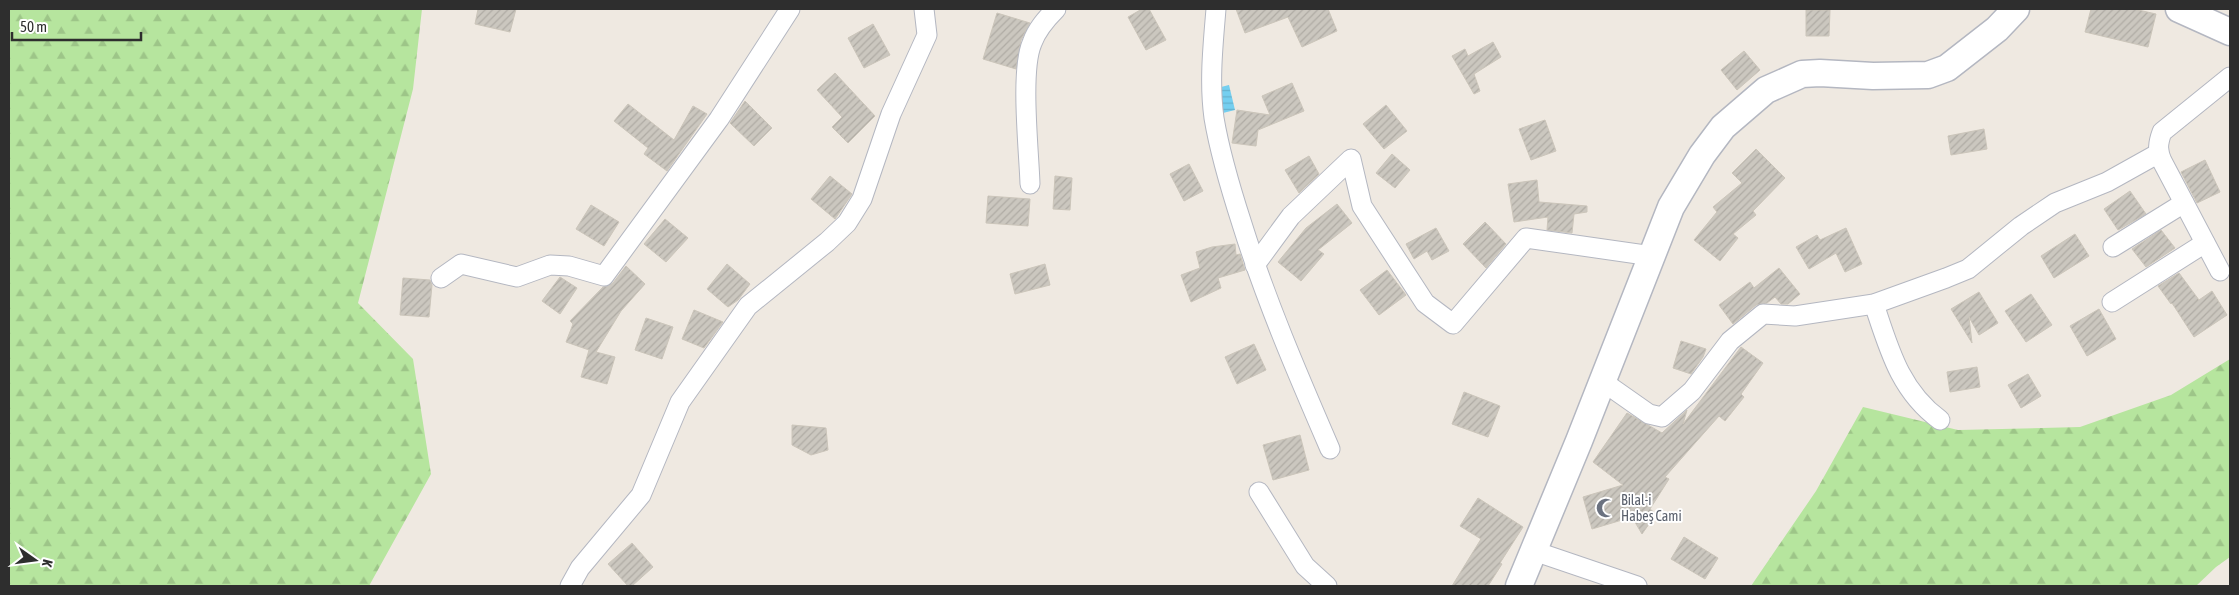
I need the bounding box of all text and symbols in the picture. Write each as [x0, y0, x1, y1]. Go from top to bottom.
scale bar [12, 10, 141, 42]
text: 50 m [20, 18, 47, 35]
place label: Bilal-i Habeş Cami [1621, 492, 1682, 524]
mosque icon: Bilal-i Habeş Cami [1595, 497, 1617, 519]
north arrow [10, 535, 60, 585]
text: K [39, 558, 56, 569]

